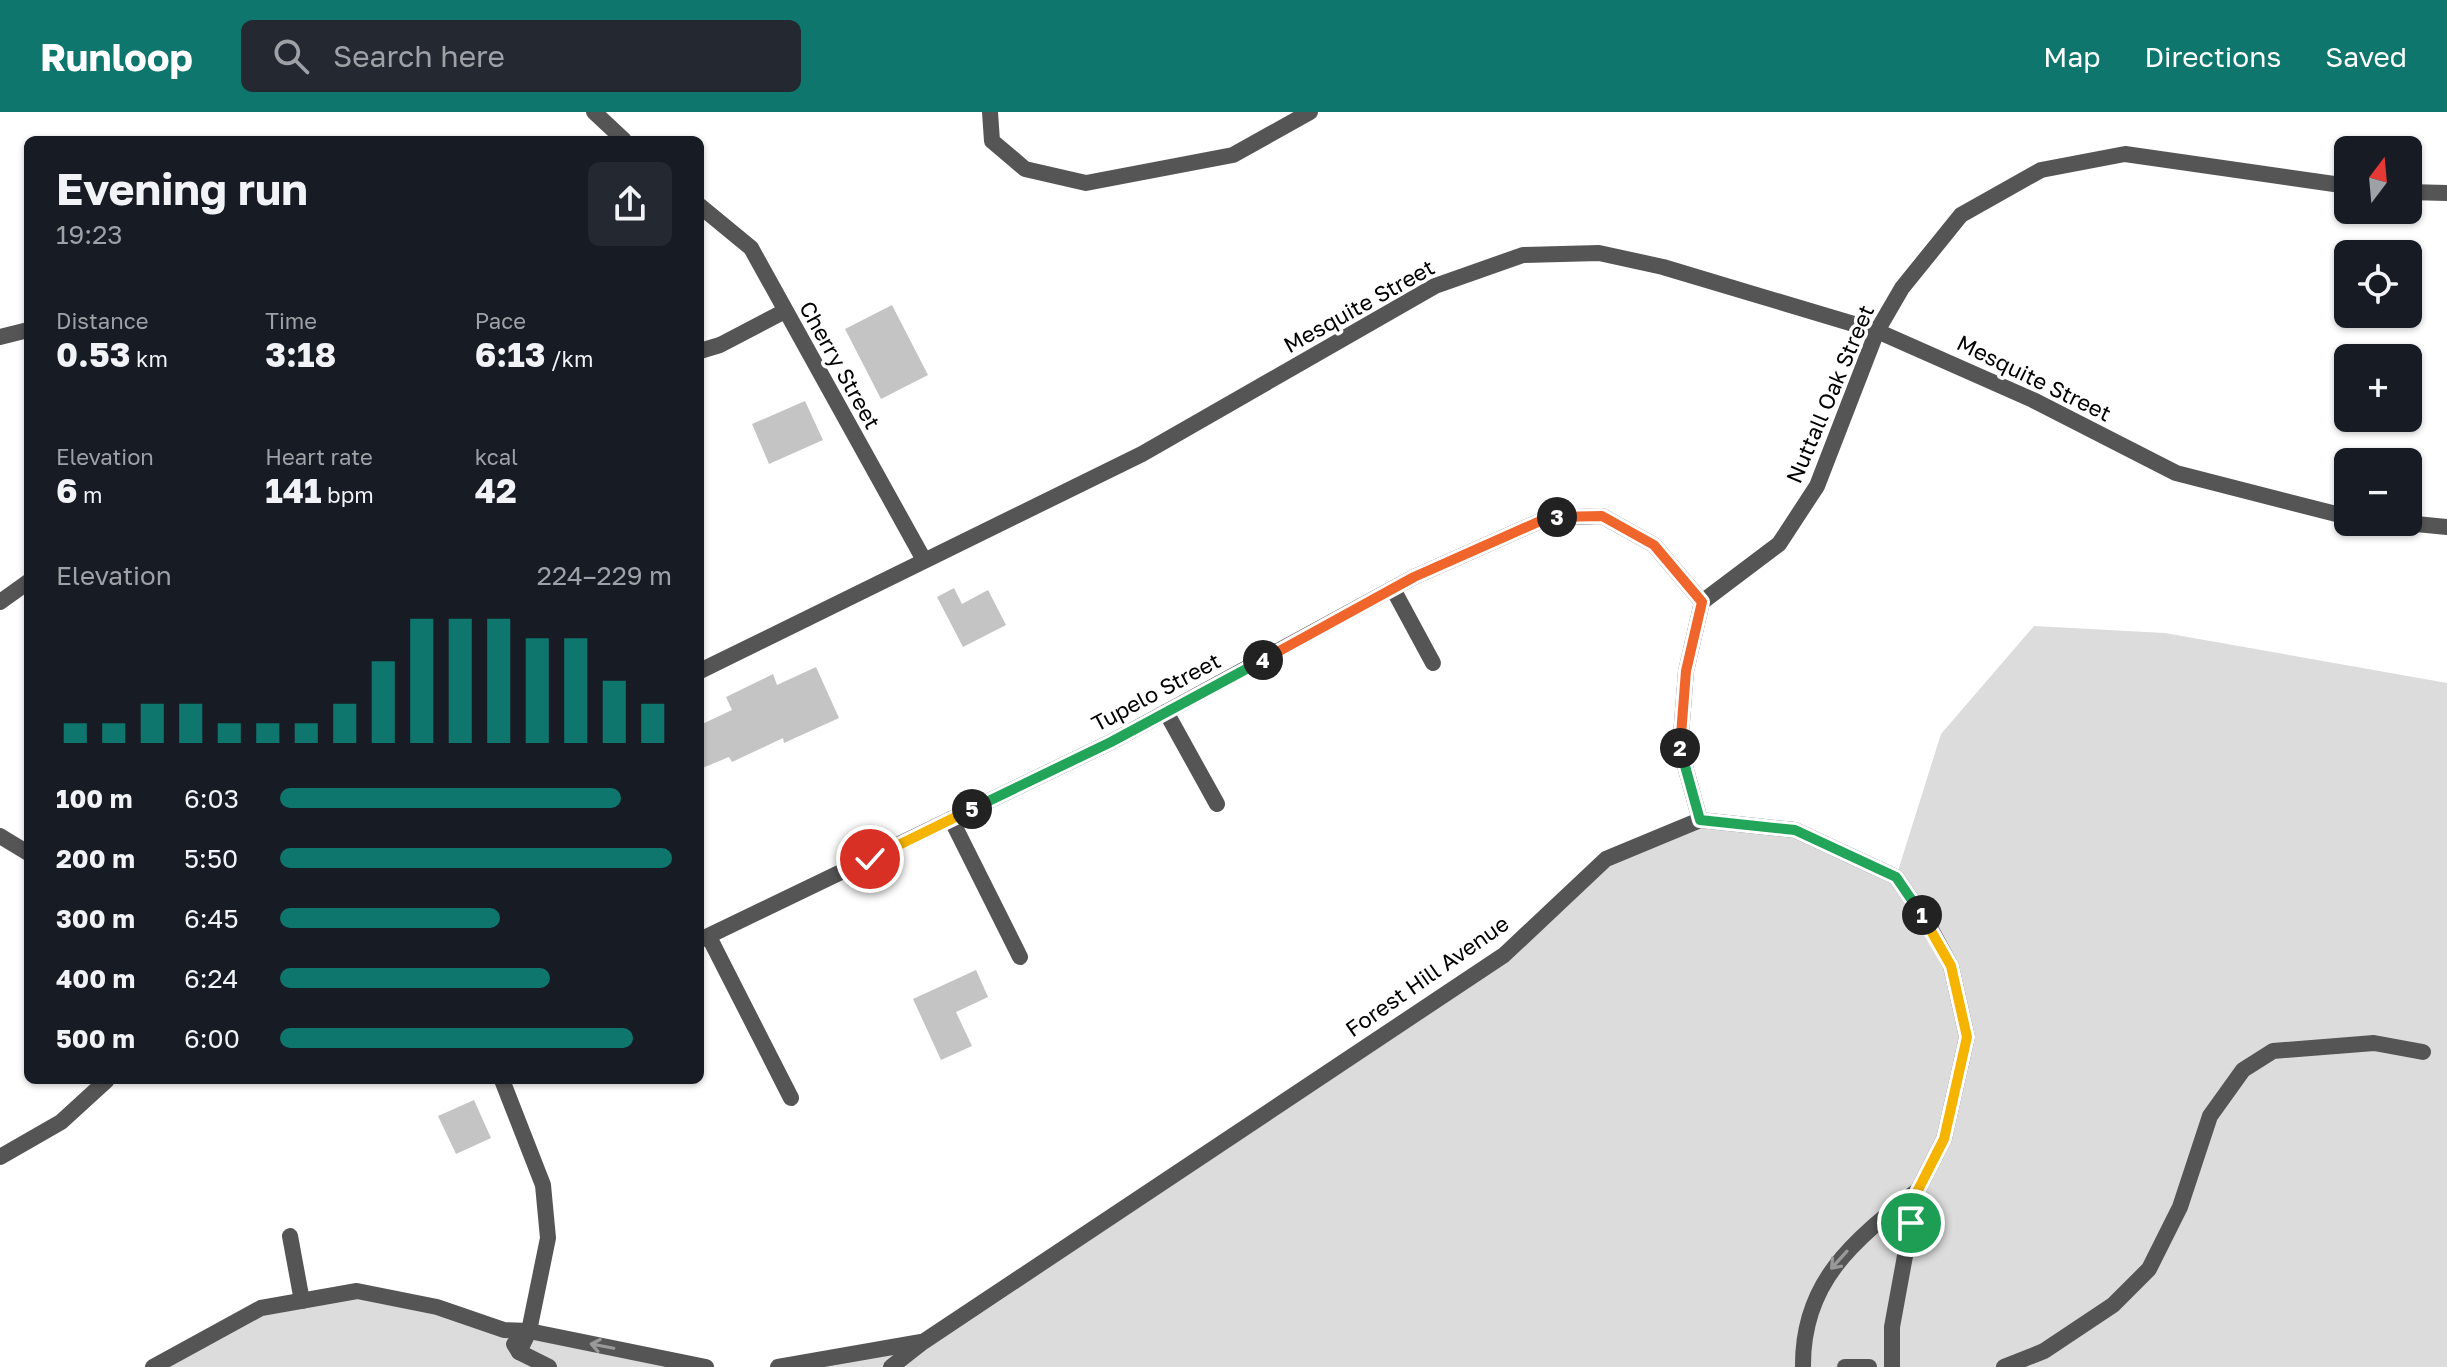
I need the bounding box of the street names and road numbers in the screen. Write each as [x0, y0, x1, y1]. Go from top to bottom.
street label: Mesquite Street [1279, 253, 1439, 358]
street label: Cherry Street [794, 296, 887, 433]
street label: Nuttall Oak Street [1780, 301, 1879, 487]
street label: Mesquite Street [1953, 329, 2116, 427]
street label: Tupelo Street [1087, 646, 1225, 737]
street label: Forest Hill Avenue [1340, 909, 1514, 1042]

